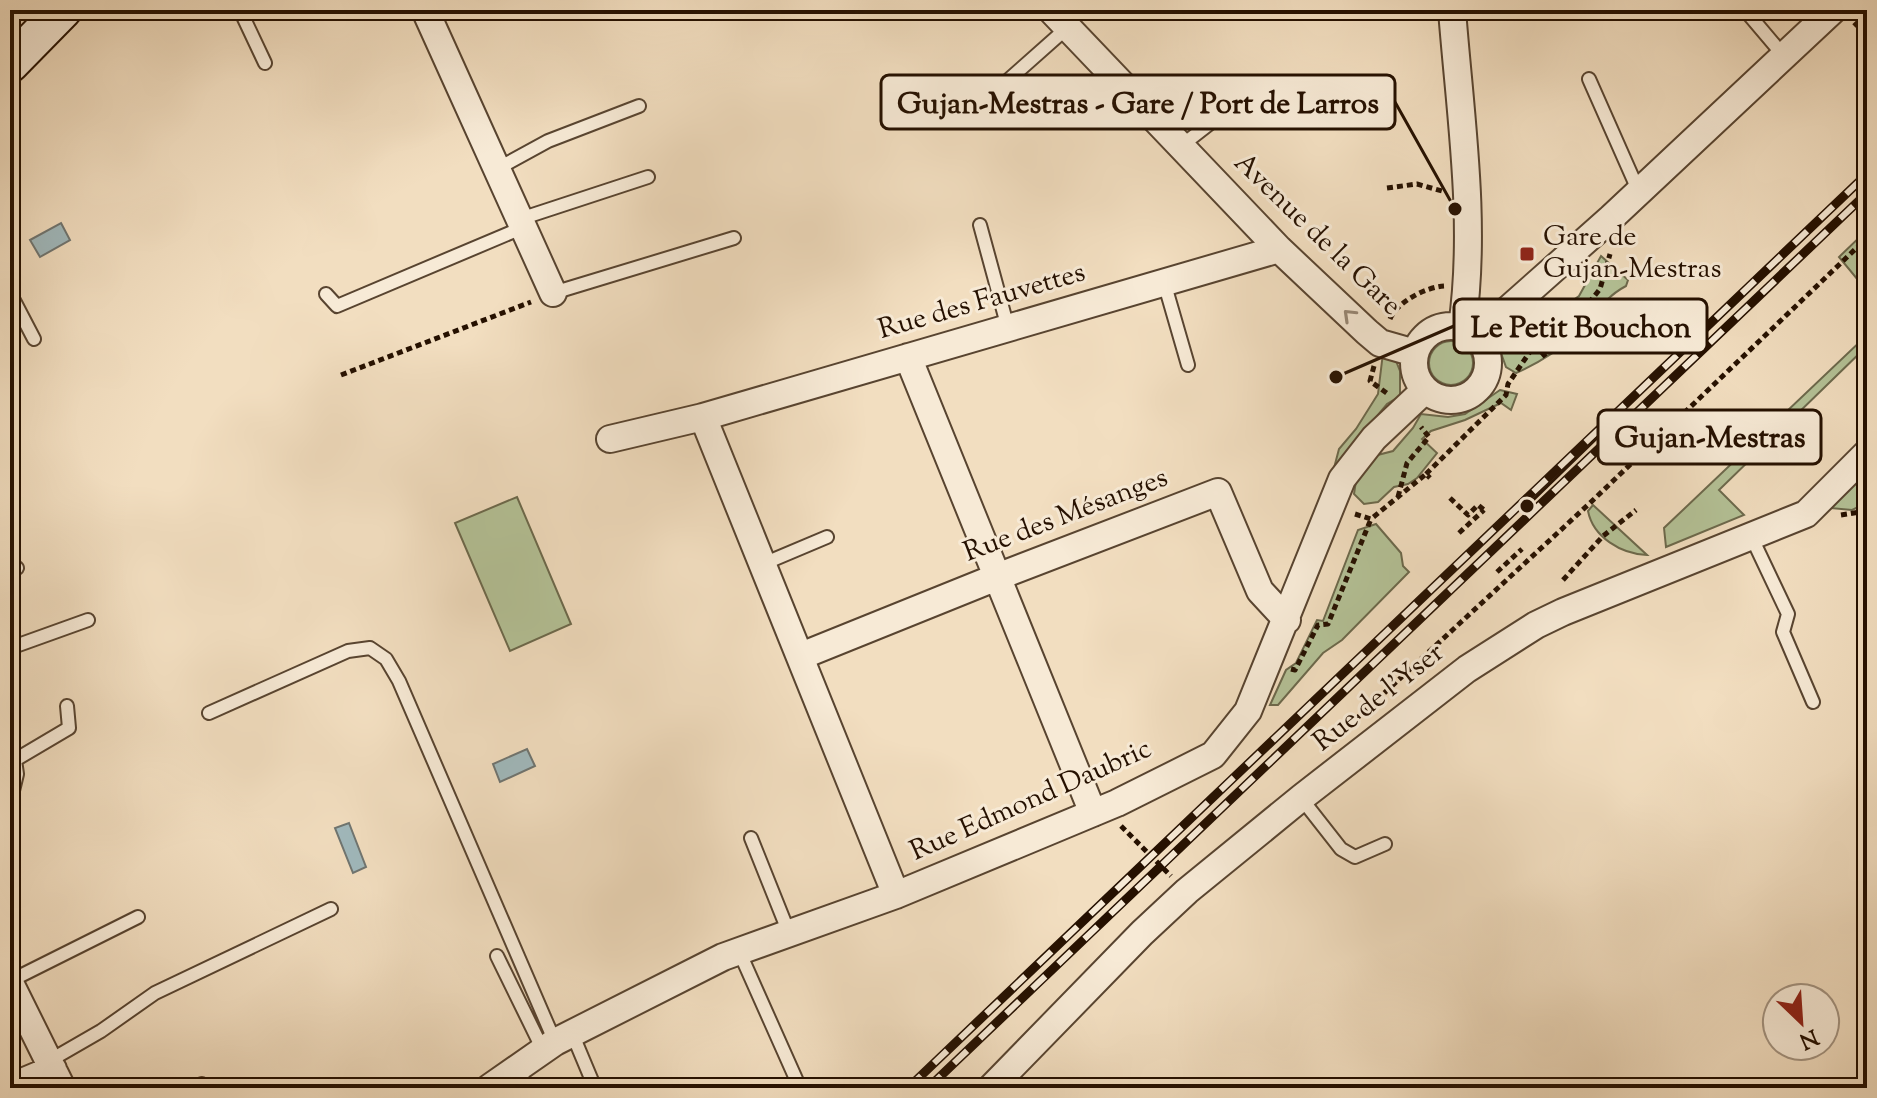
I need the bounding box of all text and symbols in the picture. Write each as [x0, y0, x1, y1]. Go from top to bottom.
callout: Gujan-Mestras - Gare / Port de Larros [881, 75, 1395, 129]
text: Gujan-Mestras - Gare / Port de Larros [897, 84, 1379, 127]
street label: Avenue de la Gare [1224, 144, 1410, 326]
place label: Gare de Gujan-Mestras [1543, 218, 1722, 290]
marker: Gare de Gujan-Mestras [1518, 245, 1536, 263]
street label: Rue des Fauvettes [874, 253, 1090, 351]
callout: Le Petit Bouchon [1454, 299, 1707, 353]
text: Le Petit Bouchon [1471, 308, 1692, 351]
one-way arrow [1344, 310, 1358, 324]
callout: Gujan-Mestras [1598, 410, 1821, 464]
text: Gujan-Mestras [1614, 418, 1806, 461]
street label: Rue des Mésanges [958, 459, 1174, 573]
street label: Rue de l'Yser [1305, 634, 1453, 762]
street label: Rue Edmond Daubric [904, 730, 1158, 872]
north arrow [1761, 982, 1841, 1062]
text: N [1793, 1019, 1823, 1056]

